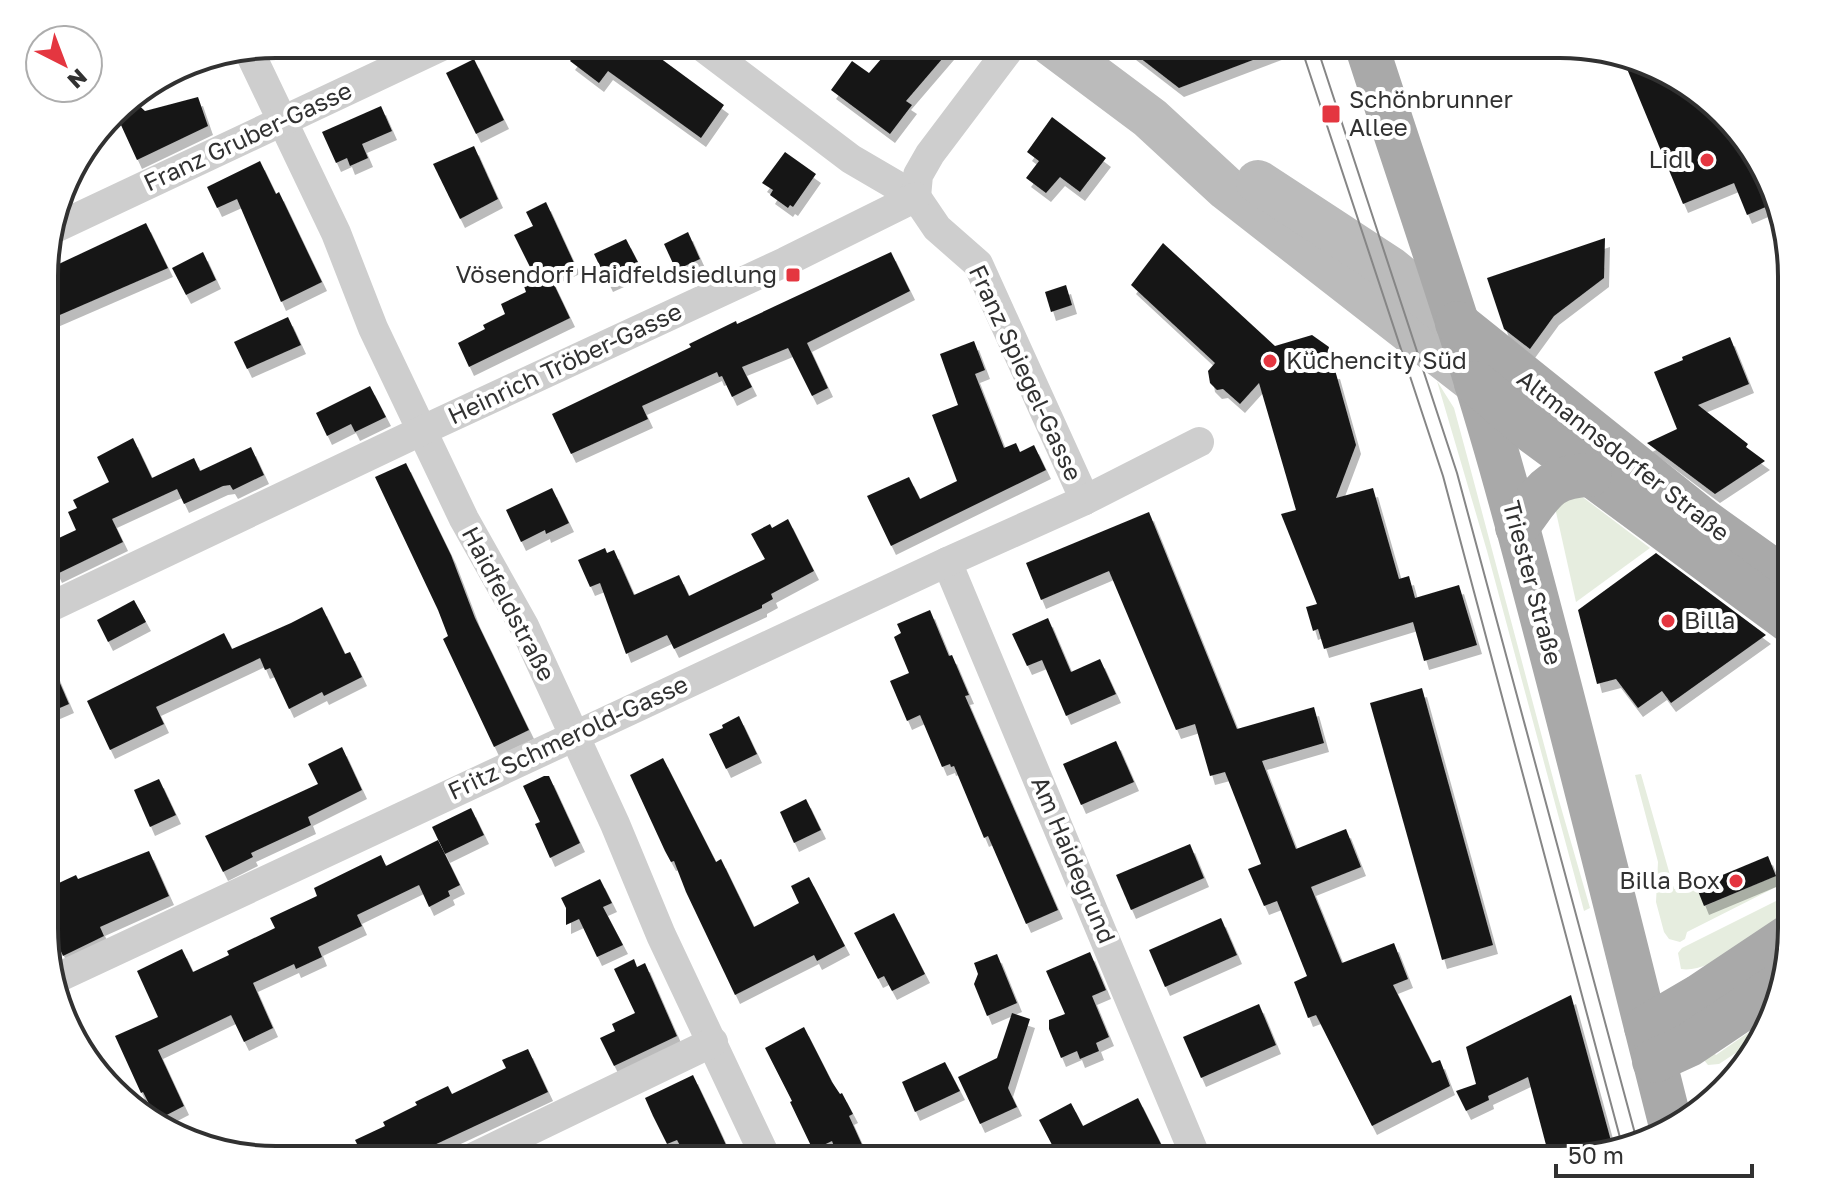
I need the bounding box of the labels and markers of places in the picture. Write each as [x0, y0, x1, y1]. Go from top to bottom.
place label: Schönbrunner Allee [1349, 84, 1513, 141]
marker: Schönbrunner Allee [1320, 103, 1342, 125]
place label: Lidl [1648, 144, 1691, 173]
marker: Lidl [1698, 151, 1716, 169]
place label: Vösendorf Haidfeldsiedlung [456, 259, 777, 288]
marker: Vösendorf Haidfeldsiedlung [784, 266, 802, 284]
place label: Küchencity Süd [1286, 345, 1467, 374]
marker: Küchencity Süd [1261, 352, 1279, 370]
place label: Billa [1684, 605, 1735, 634]
marker: Billa [1659, 612, 1677, 630]
place label: Billa Box [1619, 865, 1720, 894]
marker: Billa Box [1727, 872, 1745, 890]

